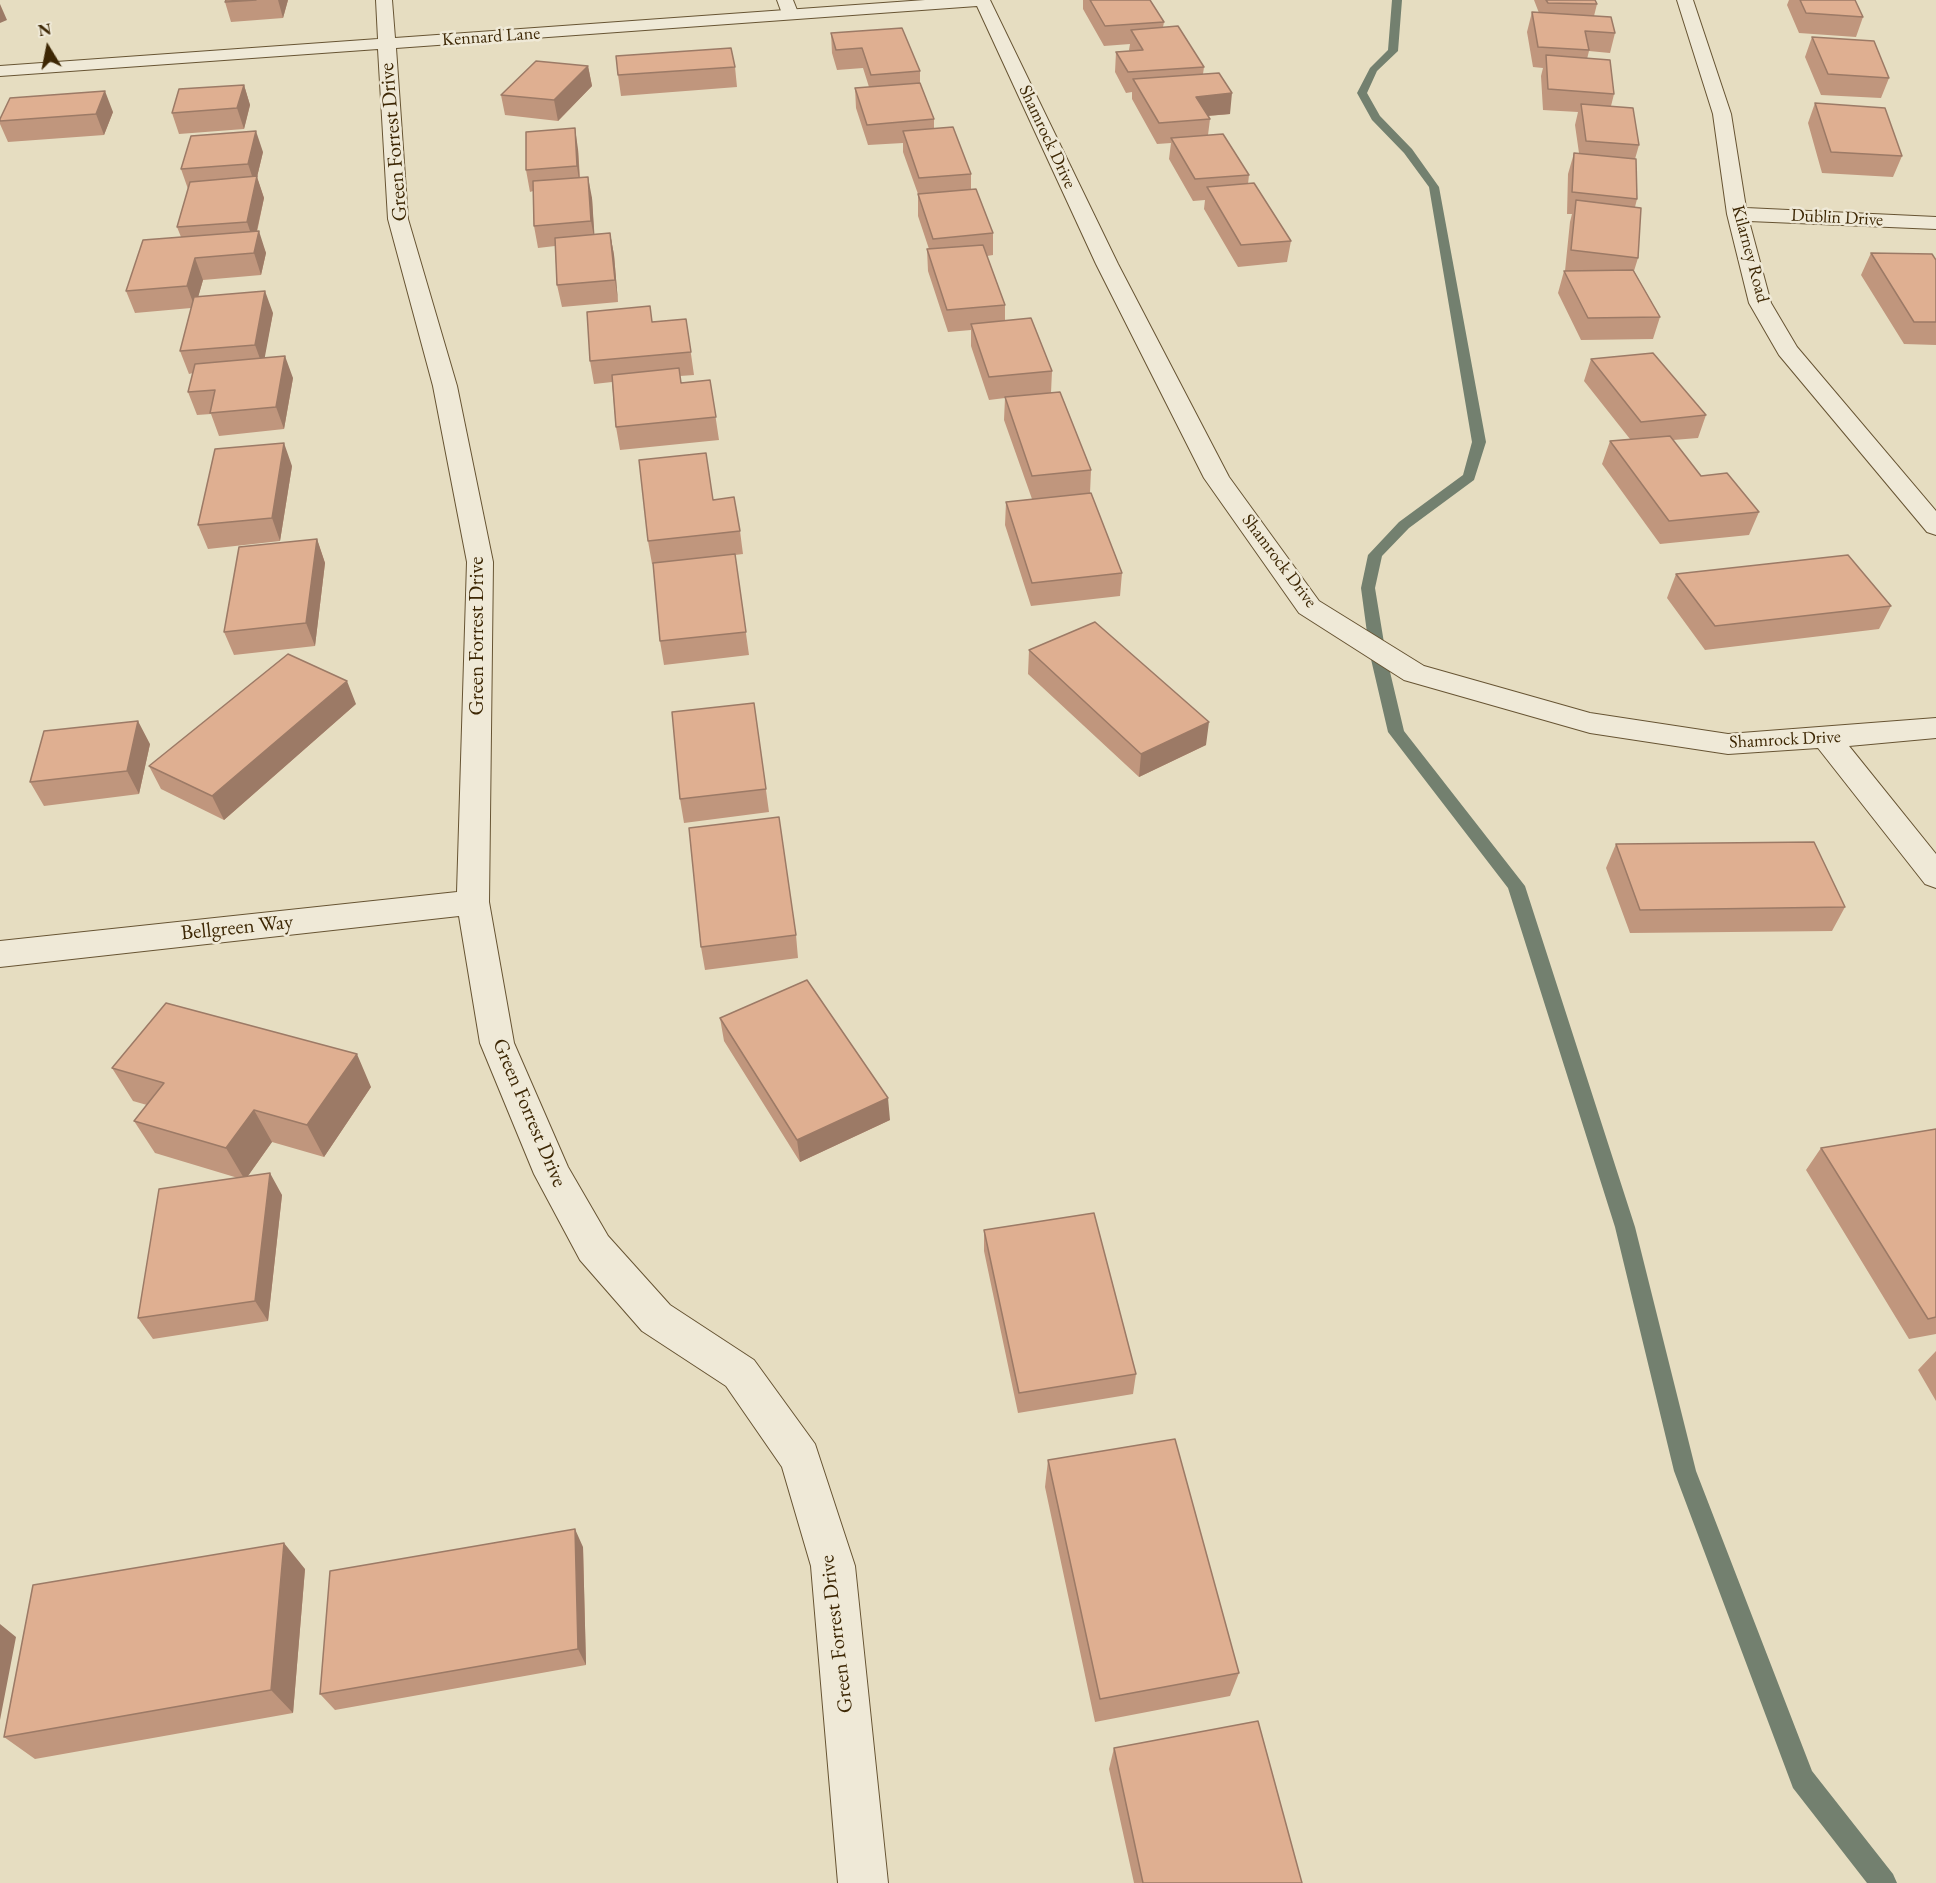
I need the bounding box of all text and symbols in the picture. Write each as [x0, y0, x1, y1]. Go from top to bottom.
north arrow [18, 18, 78, 78]
text: N [37, 18, 53, 41]
street label: Kennard Lane [441, 23, 541, 51]
street label: Green Forrest Drive [375, 62, 413, 222]
street label: Shamrock Drive [1014, 82, 1080, 192]
street label: Kilarney Road [1727, 203, 1773, 305]
street label: Dublin Drive [1790, 205, 1884, 231]
street label: Shamrock Drive [1237, 510, 1321, 612]
street label: Green Forrest Drive [464, 557, 490, 715]
street label: Shamrock Drive [1729, 726, 1841, 754]
street label: Bellgreen Way [180, 910, 294, 946]
street label: Green Forrest Drive [486, 1035, 572, 1191]
street label: Green Forrest Drive [815, 1554, 859, 1714]

